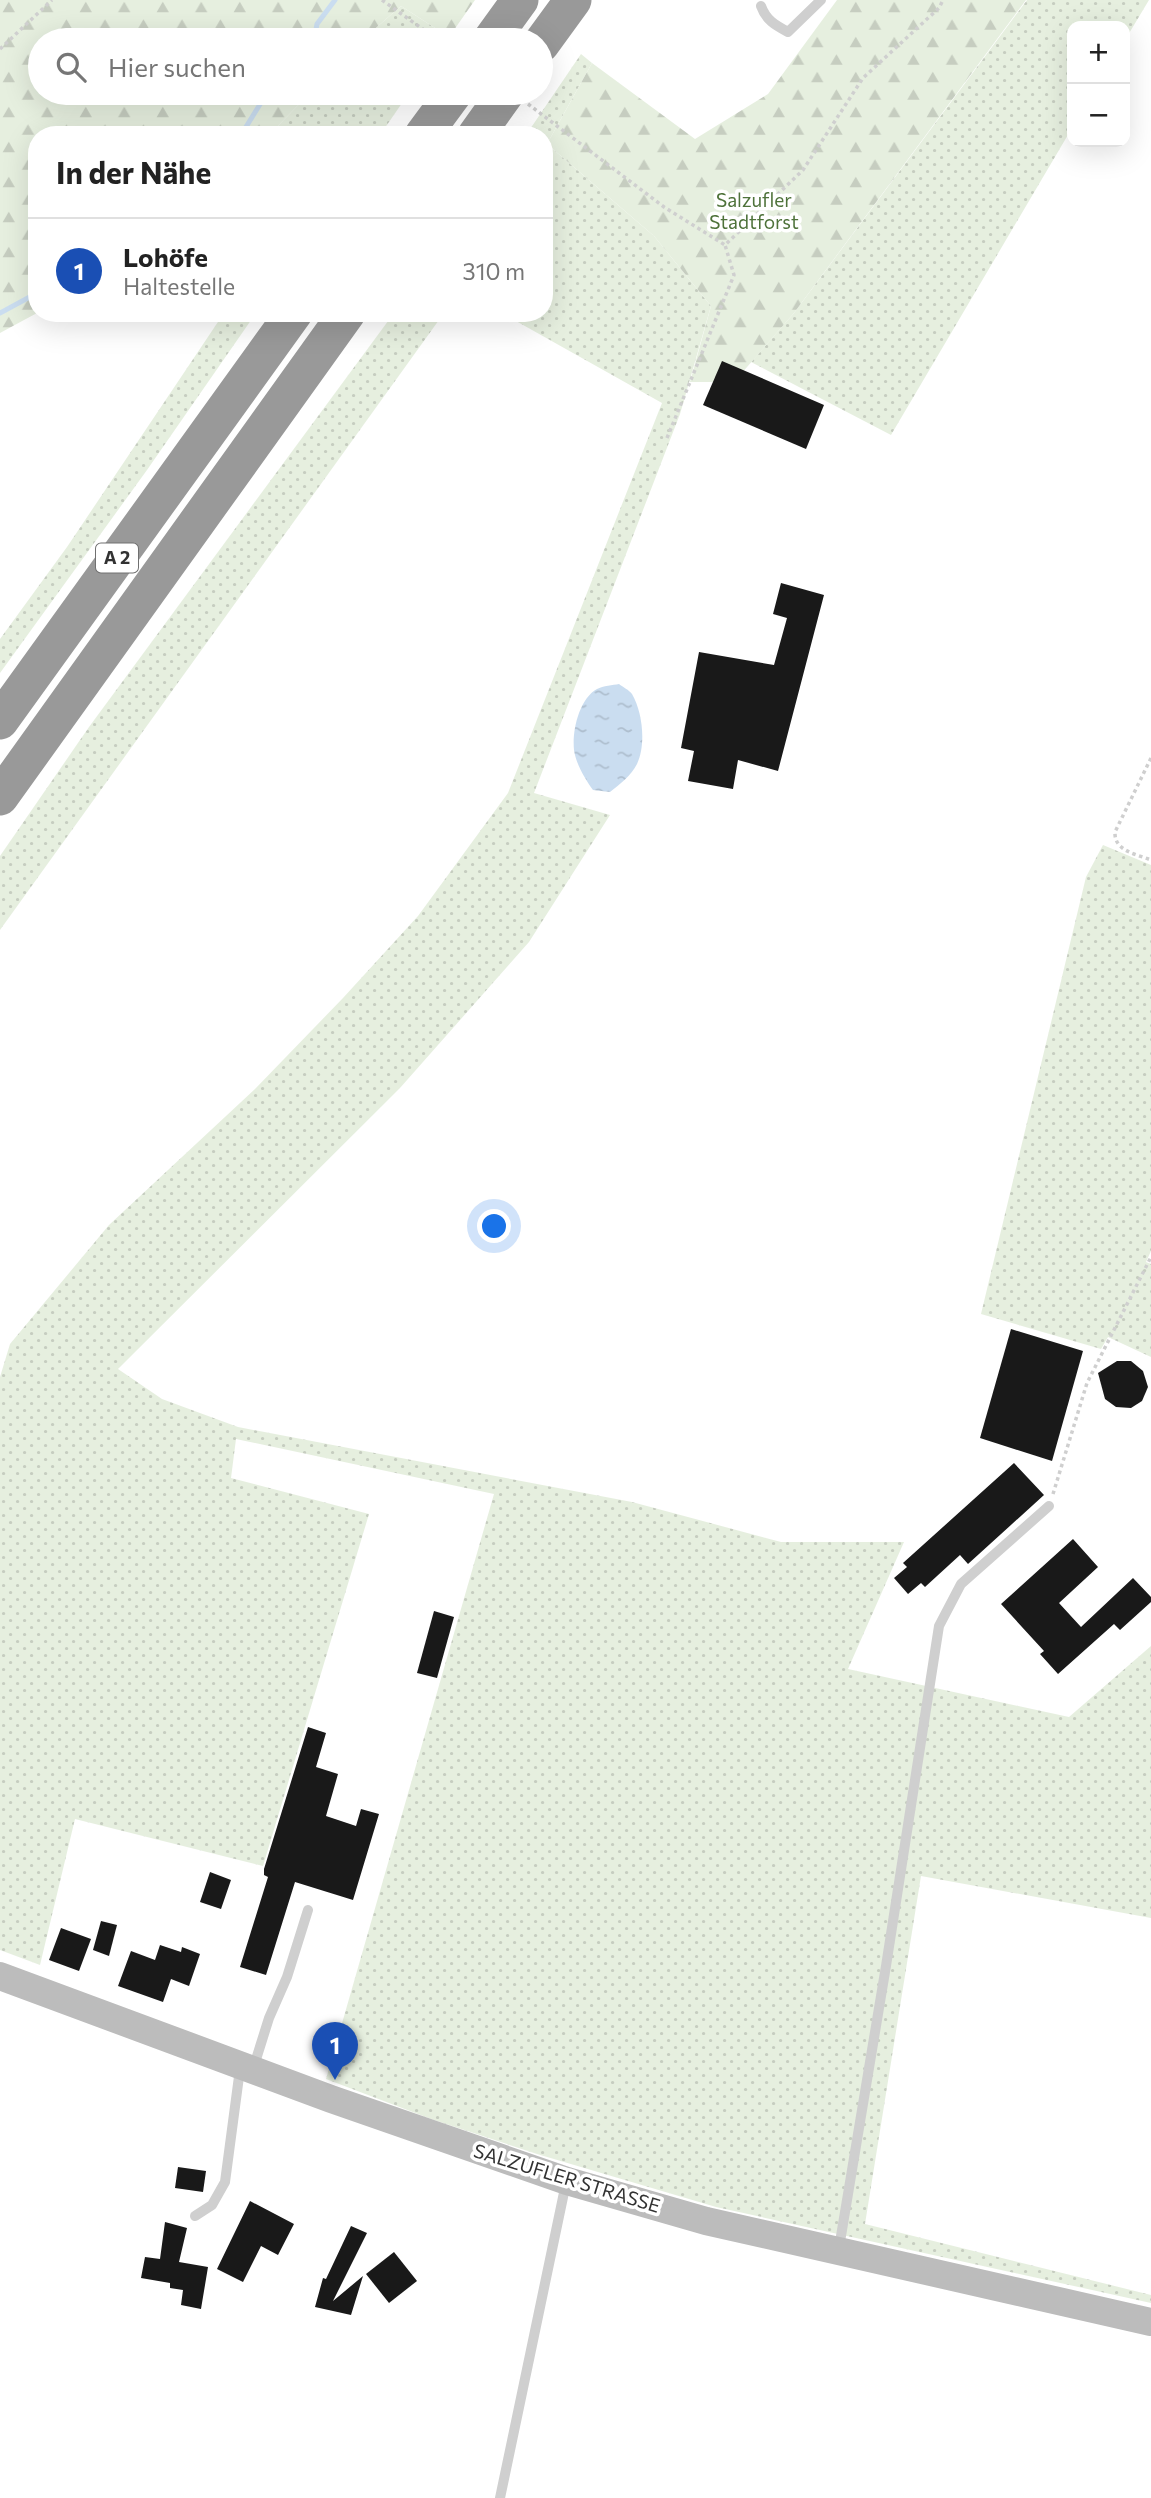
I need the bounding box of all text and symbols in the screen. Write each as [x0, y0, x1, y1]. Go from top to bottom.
map controls [1067, 21, 1130, 147]
button: + [1067, 21, 1130, 84]
search box [28, 28, 553, 105]
icon: search [52, 48, 90, 86]
text: Hier suchen [108, 51, 246, 82]
button: − [1067, 84, 1130, 147]
text: In der Nähe [56, 153, 211, 190]
park label: Salzufler Stadtforst [709, 188, 799, 233]
text: Lohöfe [123, 241, 208, 272]
text: 1 [74, 257, 84, 285]
text: 310 m [463, 257, 525, 285]
text: Haltestelle [123, 272, 235, 300]
road number: A 2 [96, 544, 138, 572]
your location [477, 1209, 511, 1243]
pin: 1 [312, 2022, 358, 2080]
street label: SALZUFLER STRASSE [471, 2138, 663, 2217]

